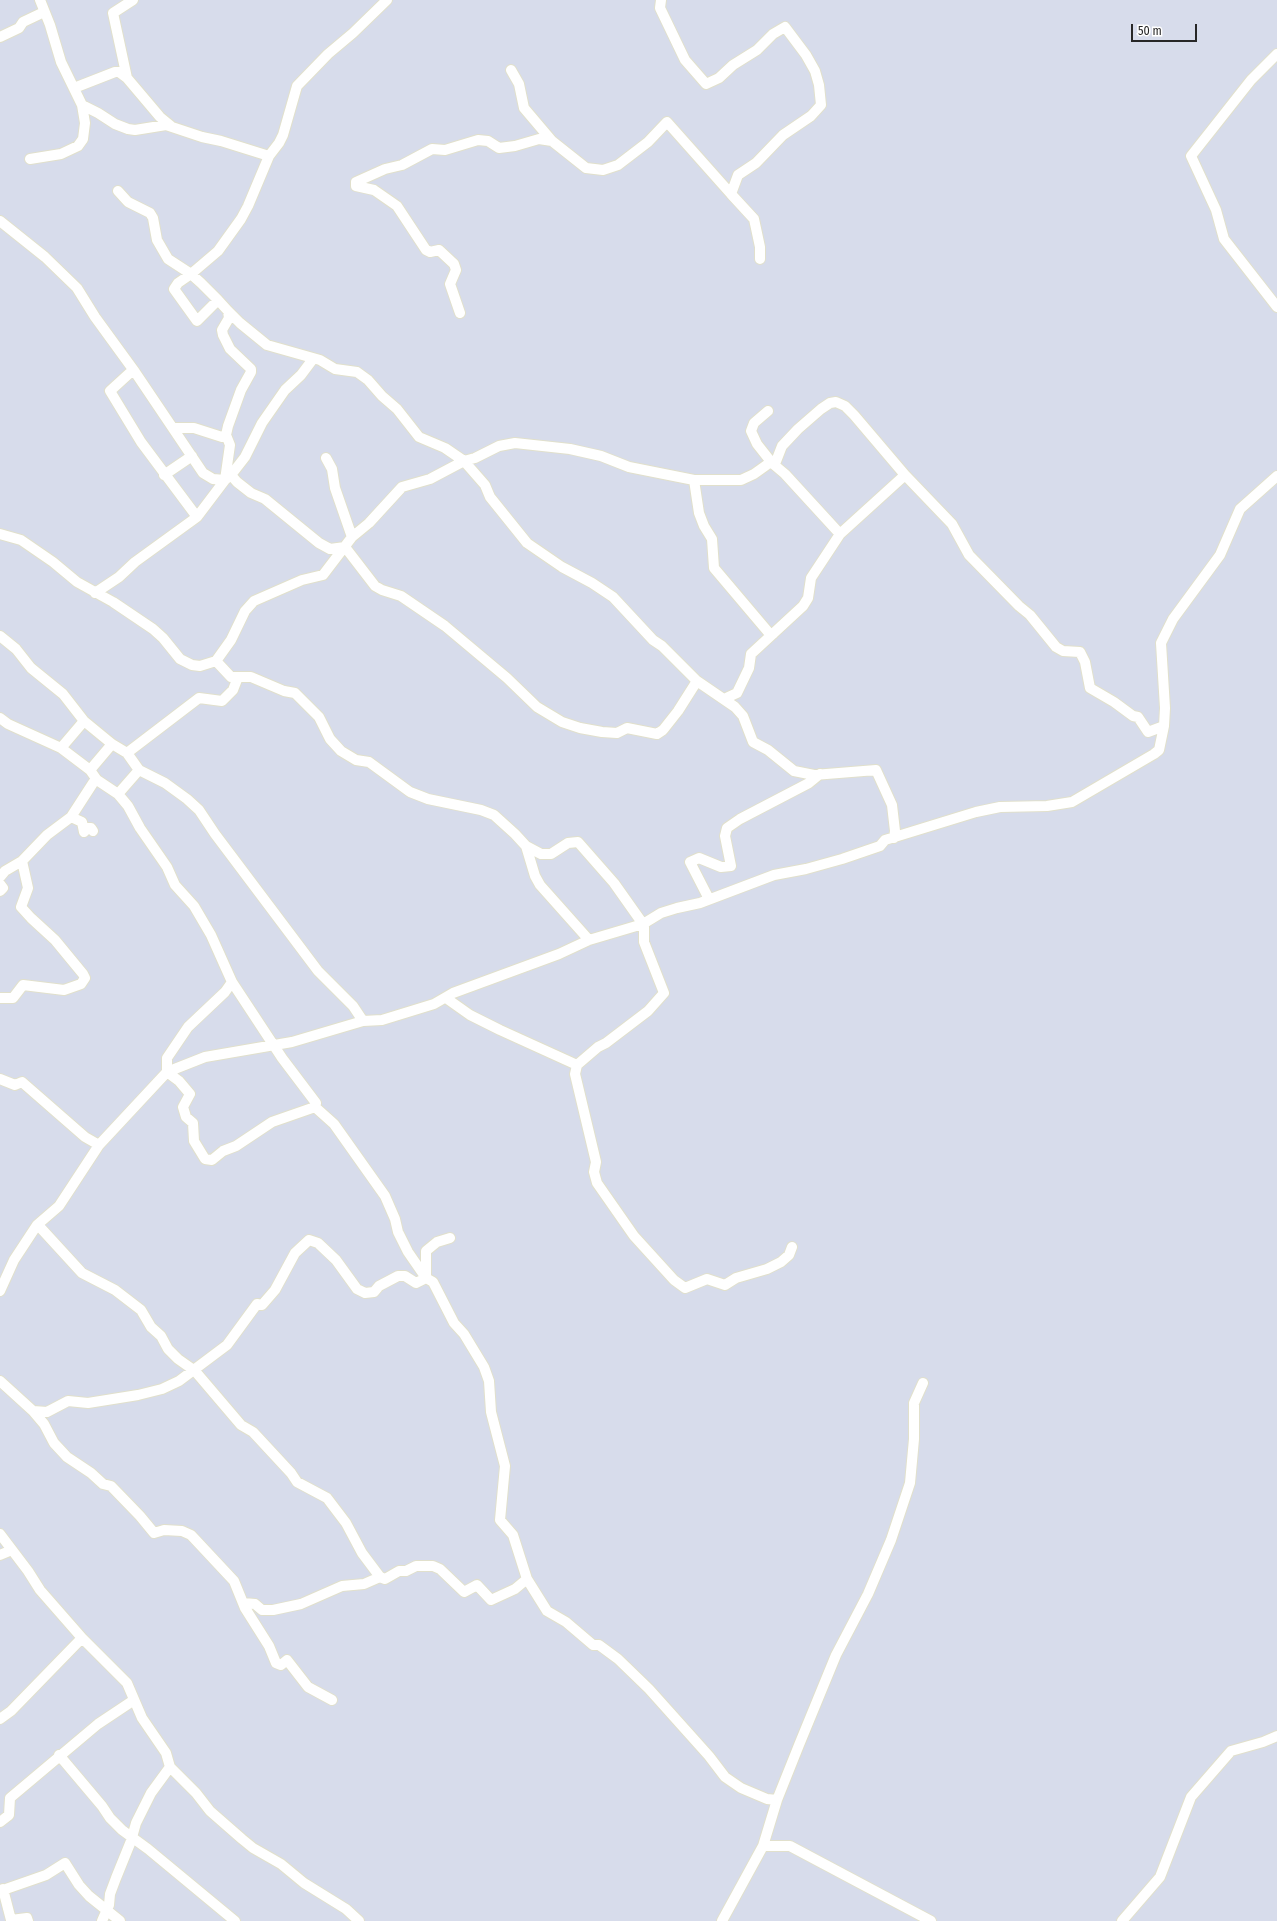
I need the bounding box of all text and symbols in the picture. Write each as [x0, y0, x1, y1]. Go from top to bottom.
scale bar [1133, 16, 1199, 42]
text: 50 m [1138, 24, 1162, 38]

